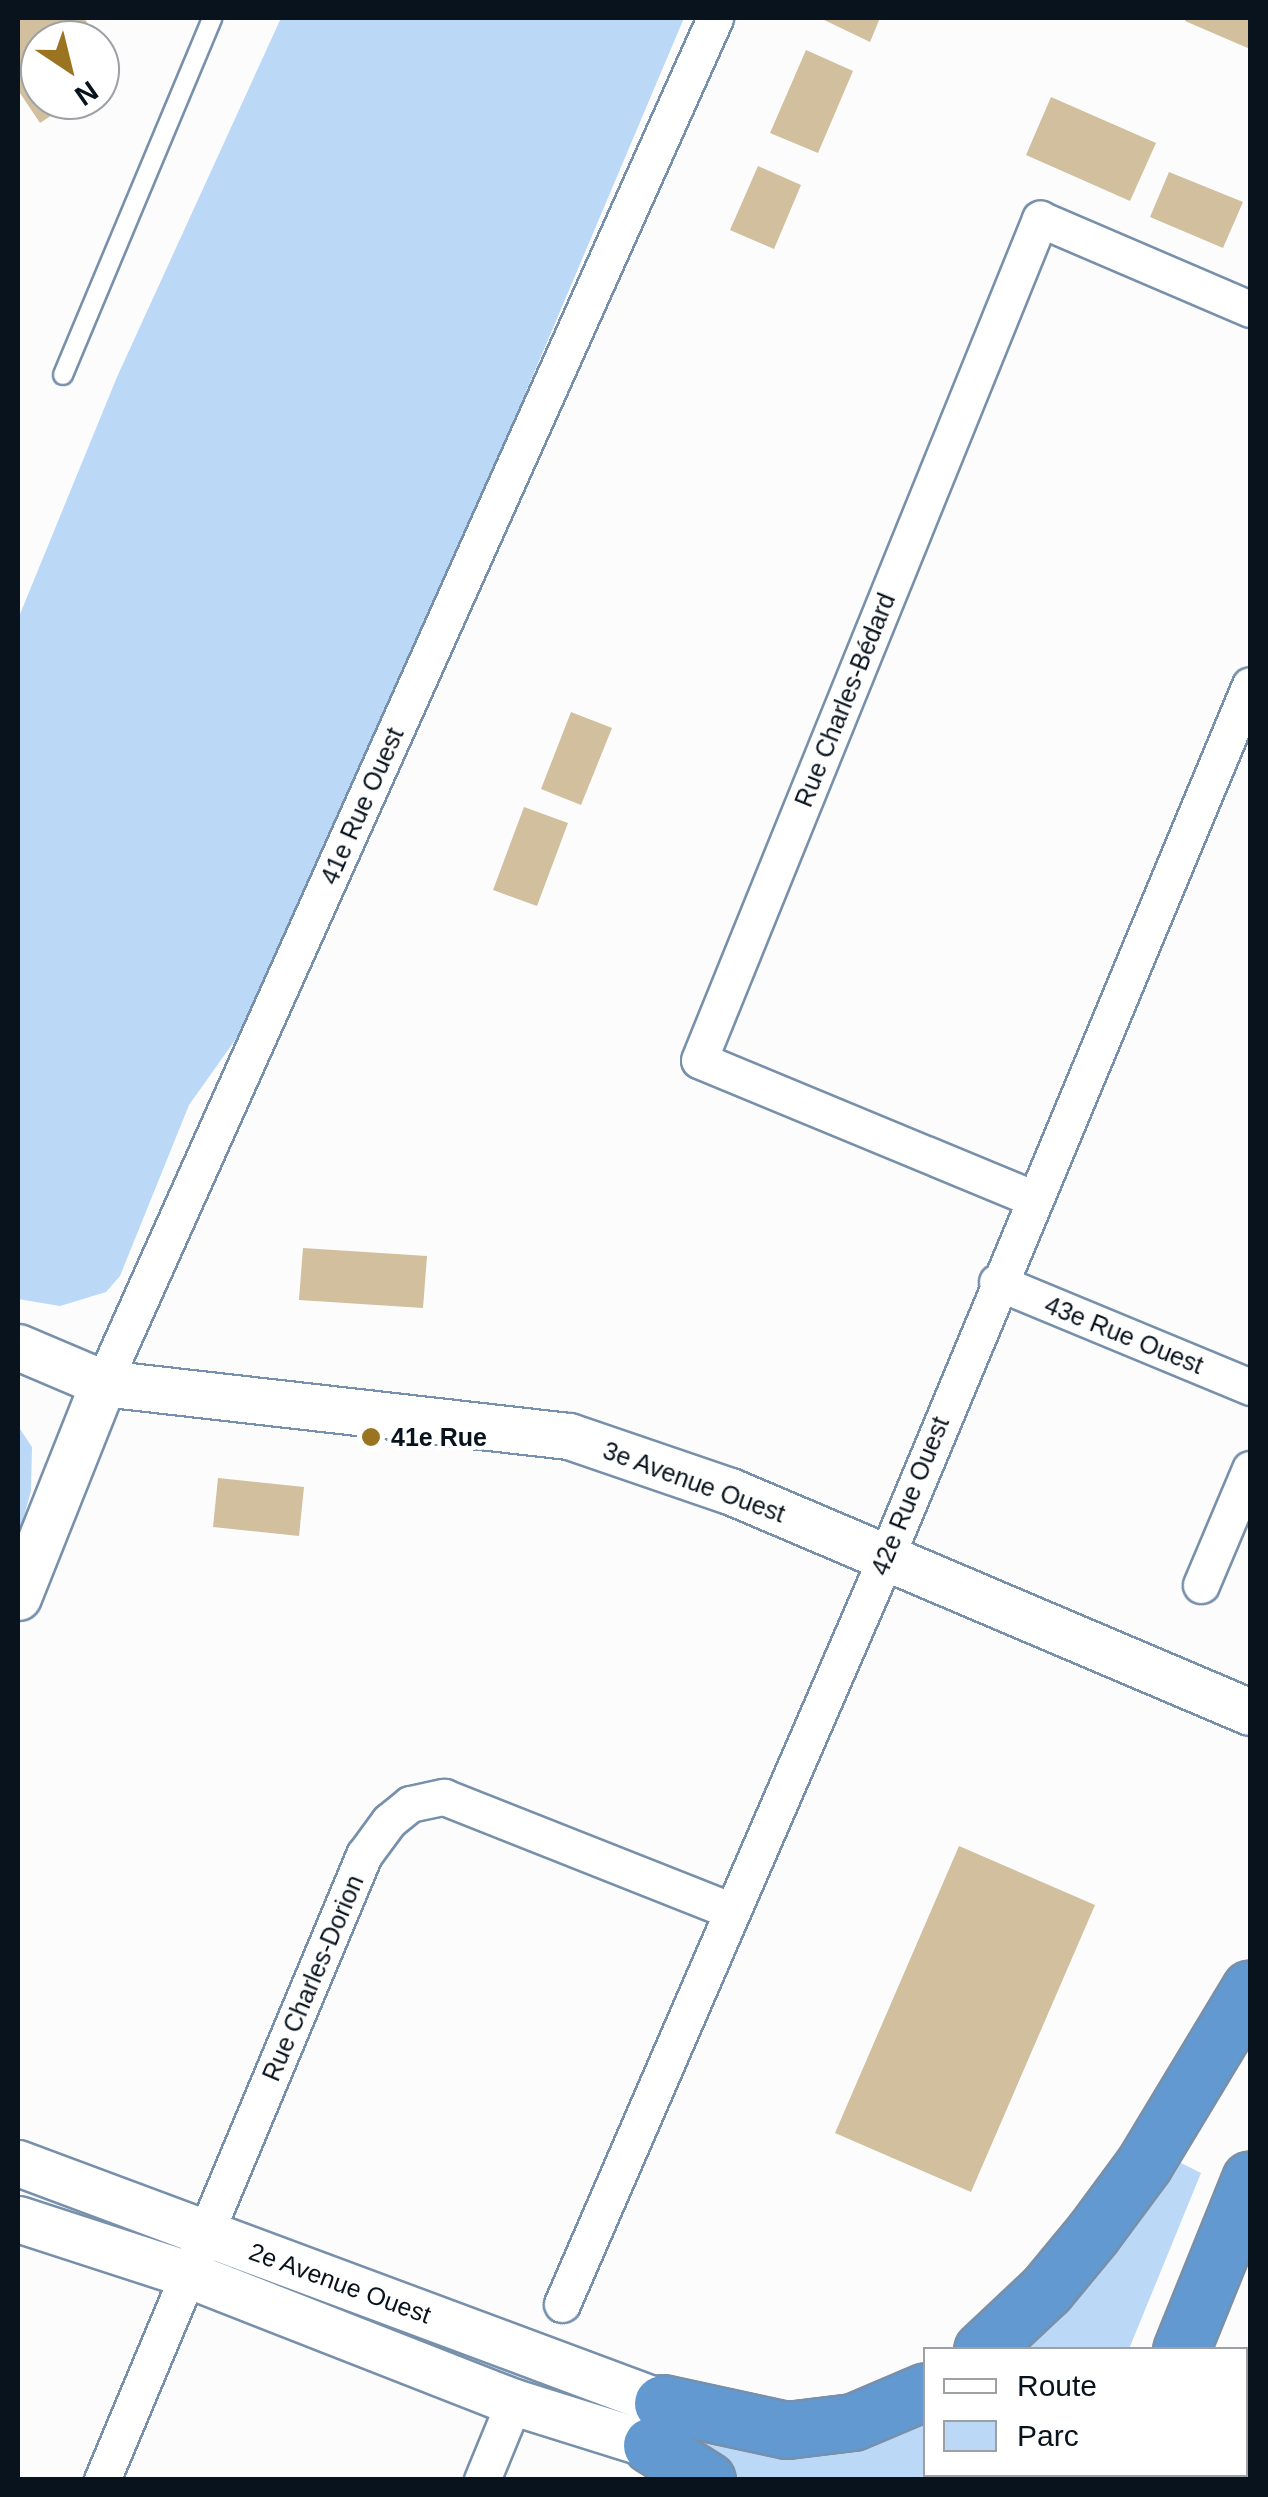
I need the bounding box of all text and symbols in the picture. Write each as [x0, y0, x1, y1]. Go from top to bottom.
north arrow [20, 20, 120, 120]
text: N [69, 75, 104, 112]
street label: Rue Charles-Bédard [788, 589, 902, 811]
street label: 41e Rue Ouest [314, 723, 410, 889]
street label: 43e Rue Ouest [1040, 1290, 1208, 1380]
street label: 42e Rue Ouest [865, 1412, 955, 1580]
place label: 41e Rue [391, 1422, 487, 1452]
marker: 41e Rue [360, 1426, 382, 1448]
street label: 3e Avenue Ouest [598, 1435, 790, 1529]
street label: Rue Charles-Dorion [256, 1870, 370, 2086]
street label: 2e Avenue Ouest [244, 2236, 436, 2330]
legend [923, 2347, 1248, 2477]
text: Route [1017, 2369, 1097, 2402]
text: Parc [1017, 2419, 1079, 2452]

